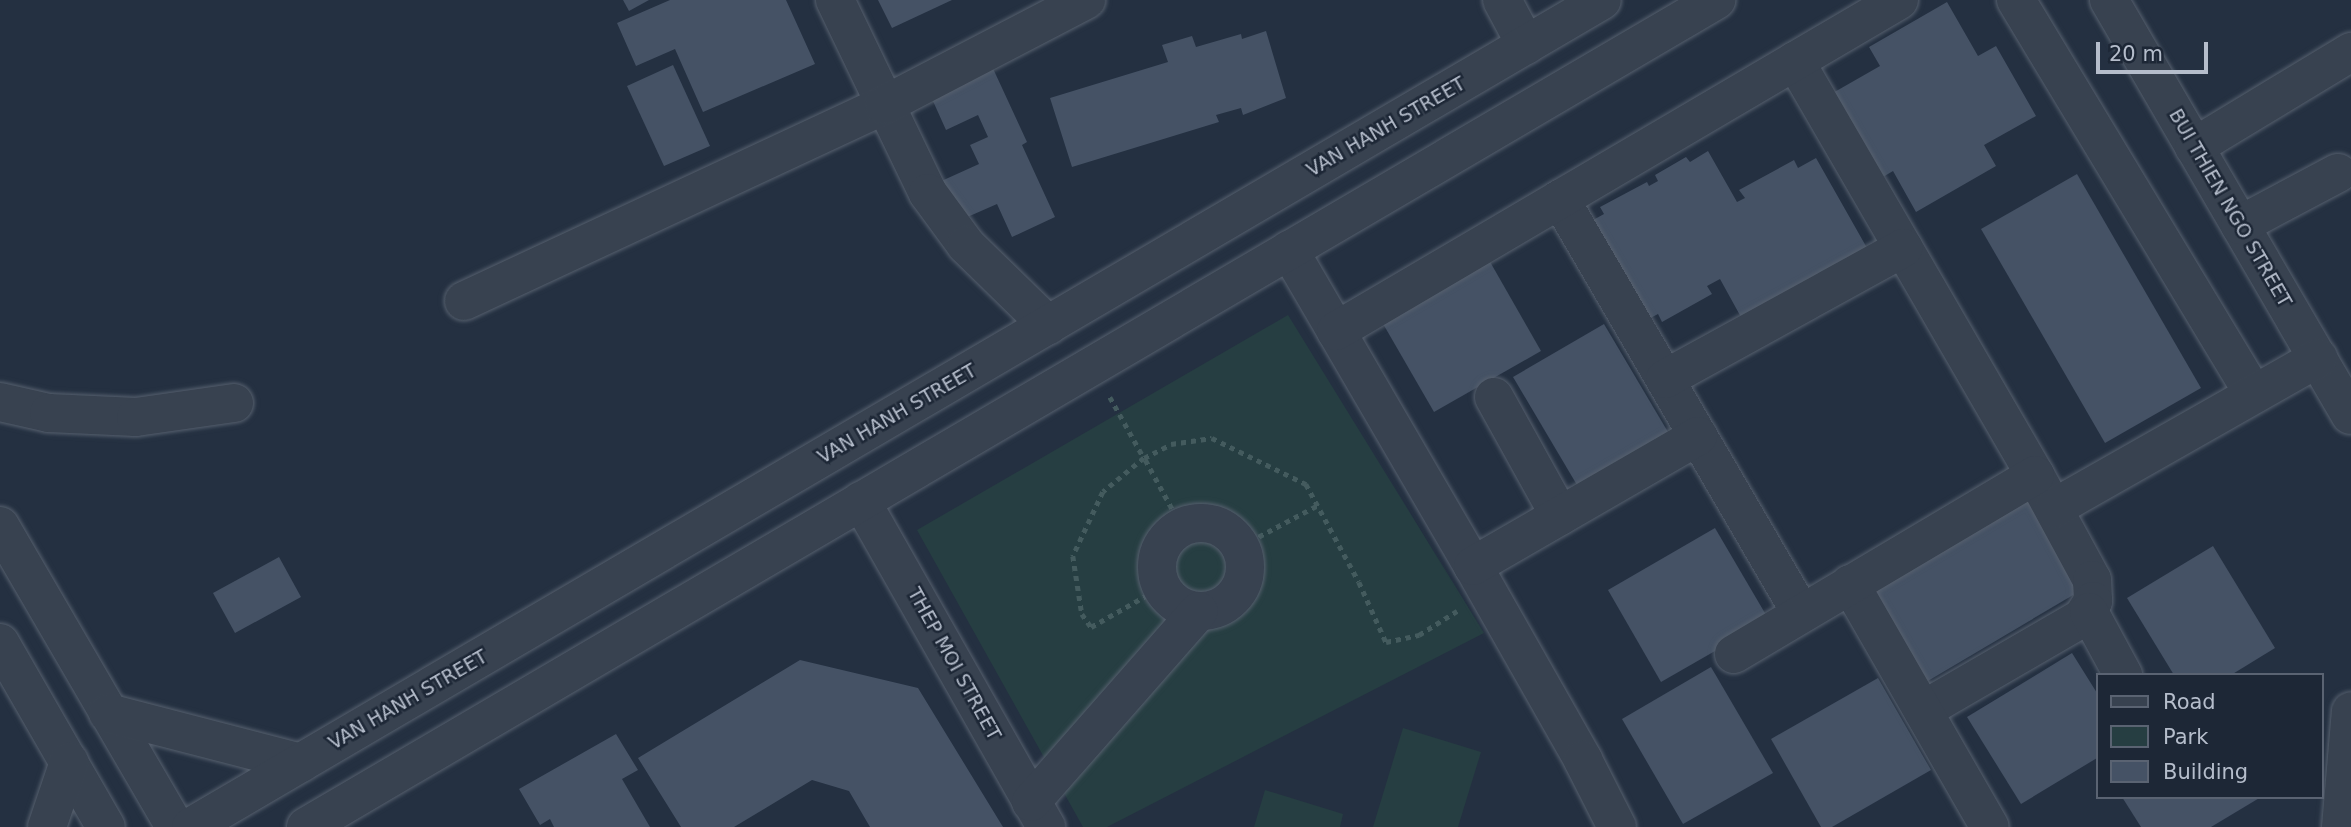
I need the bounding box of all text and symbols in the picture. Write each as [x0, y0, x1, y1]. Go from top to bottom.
scale bar [2099, 28, 2211, 72]
text: 20 m [2109, 42, 2163, 66]
street label: VAN HANH STREET [1303, 72, 1469, 182]
street label: BUI THIEN NGO STREET [2164, 105, 2296, 311]
street label: VAN HANH STREET [814, 359, 980, 469]
street label: THEP MOI STREET [903, 584, 1005, 744]
street label: VAN HANH STREET [325, 645, 491, 755]
legend [2096, 673, 2323, 799]
text: Road [2163, 690, 2216, 714]
text: Park [2163, 725, 2208, 749]
text: Building [2163, 760, 2248, 784]

